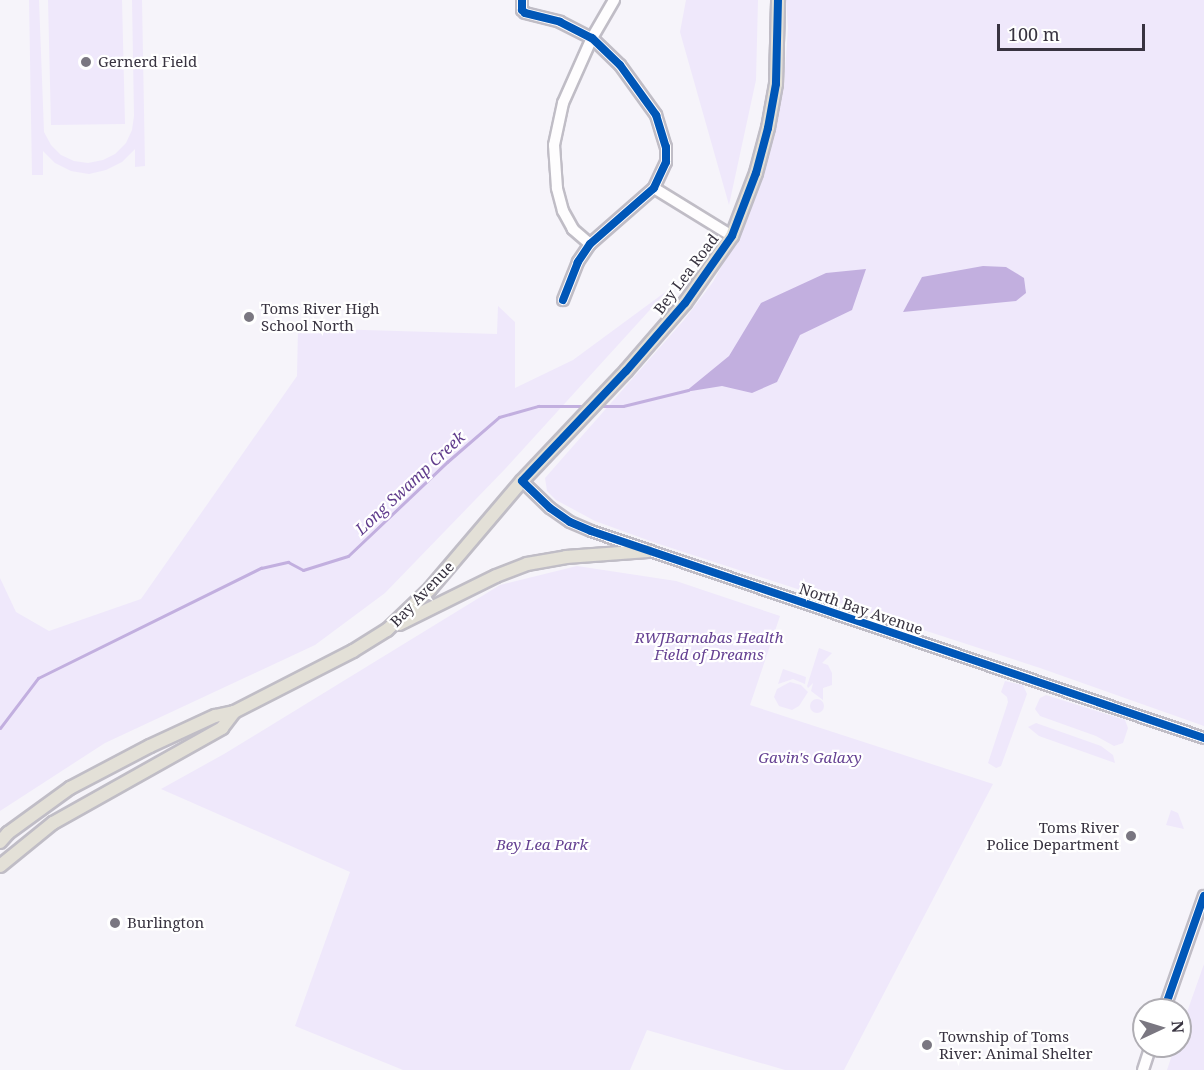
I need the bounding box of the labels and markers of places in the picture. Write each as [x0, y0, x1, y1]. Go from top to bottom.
place label: Gernerd Field [98, 53, 197, 71]
marker: Gernerd Field [79, 55, 93, 69]
place label: Toms River High School North [261, 299, 380, 334]
marker: Toms River High School North [242, 310, 256, 324]
place label: Toms River Police Department [986, 818, 1119, 853]
marker: Toms River Police Department [1124, 829, 1138, 843]
place label: Burlington [127, 914, 204, 932]
marker: Burlington [108, 916, 122, 930]
place label: Township of Toms River: Animal Shelter [939, 1027, 1093, 1062]
marker: Township of Toms River: Animal Shelter [920, 1038, 934, 1052]

